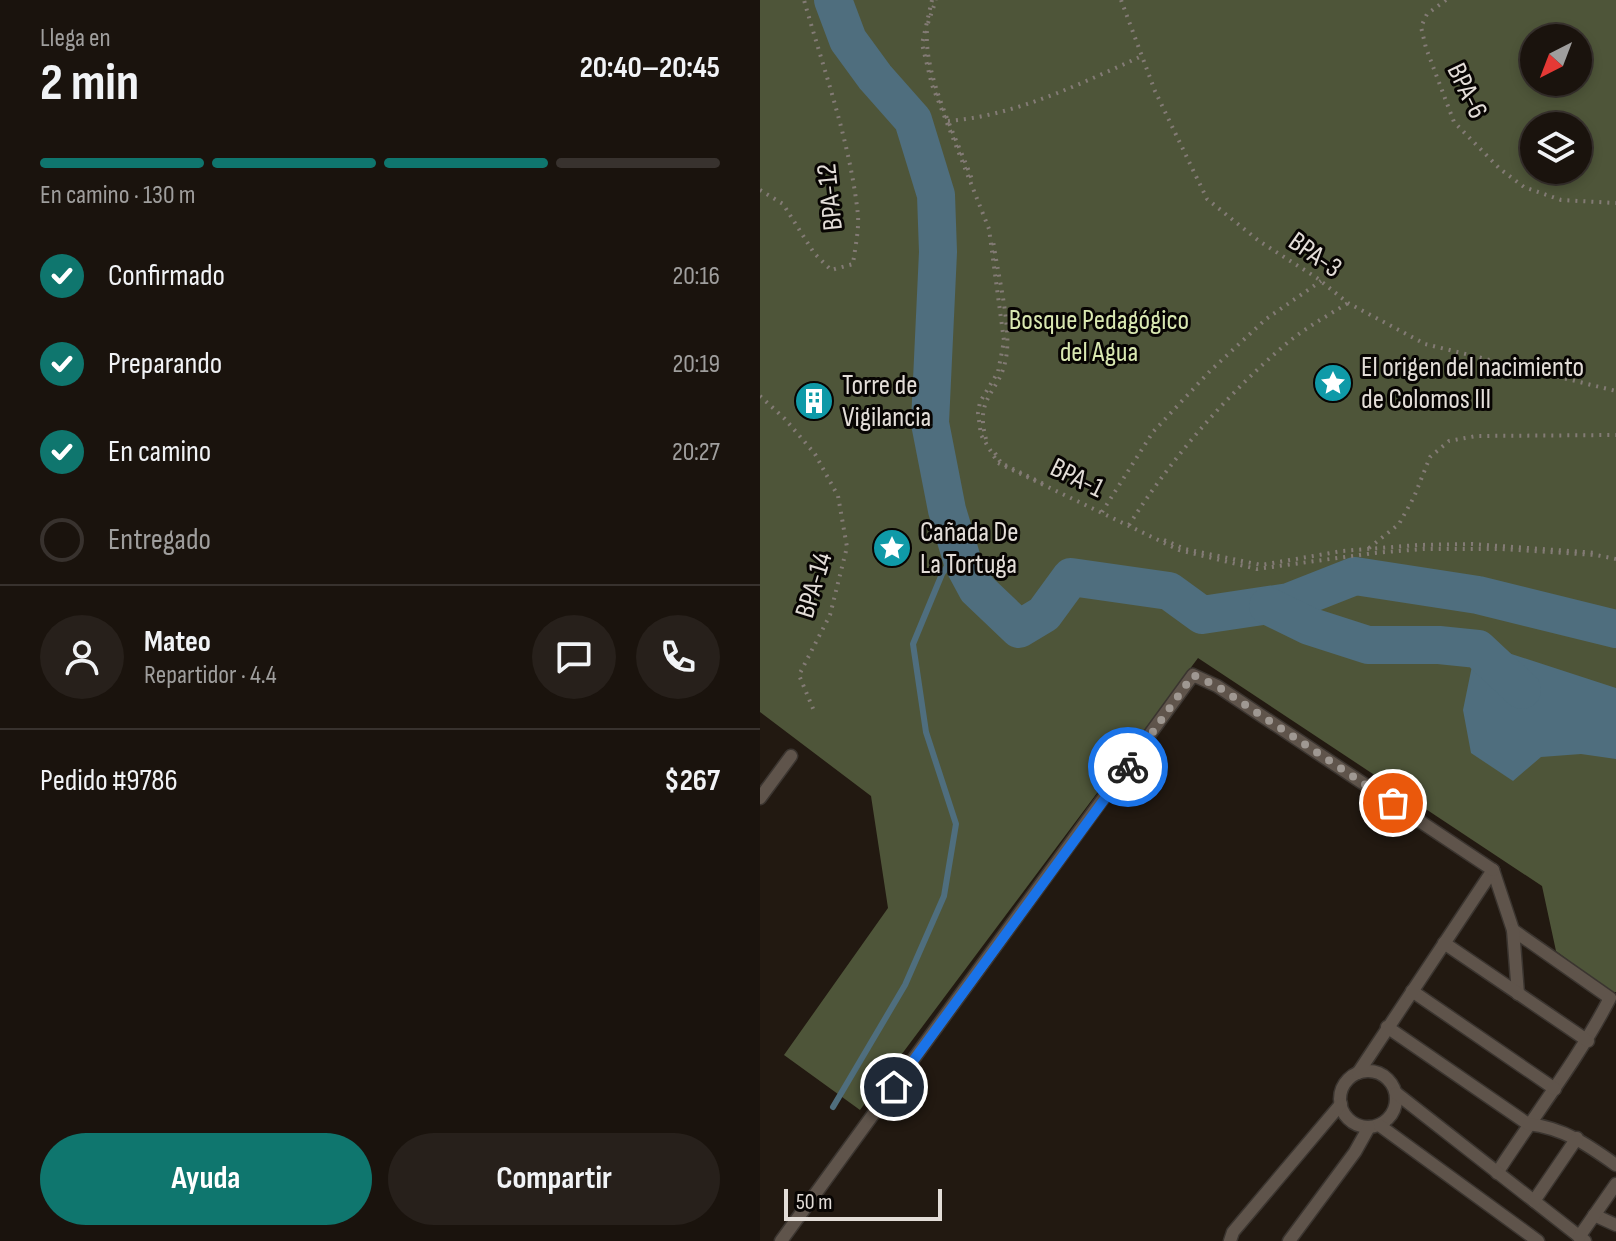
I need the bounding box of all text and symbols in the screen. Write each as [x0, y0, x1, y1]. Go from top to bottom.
text: Llega en [40, 23, 111, 54]
north arrow [1520, 24, 1592, 96]
map controls [1520, 24, 1592, 184]
text: 20:40–20:45 [580, 50, 720, 86]
text: 2 min [40, 52, 139, 115]
street label: BPA-6 [1440, 58, 1494, 124]
button: layers [1520, 112, 1592, 184]
street label: BPA-12 [810, 162, 850, 232]
text: En camino · 130 m [40, 180, 195, 211]
street label: BPA-3 [1282, 225, 1348, 285]
icon: check [40, 254, 84, 298]
text: Confirmado [108, 258, 225, 294]
text: 20:16 [673, 261, 720, 292]
park label: Bosque Pedagógico del Agua [1009, 304, 1189, 369]
icon: check [40, 342, 84, 386]
text: Preparando [108, 346, 222, 382]
text: 20:19 [672, 349, 720, 380]
place label: El origen del nacimiento de Colomos III [1361, 351, 1584, 416]
place icon: El origen del nacimiento de Colomos III [1312, 362, 1354, 404]
place label: Torre de Vigilancia [842, 369, 931, 434]
building icon: Torre de Vigilancia [793, 380, 835, 422]
icon: check [40, 430, 84, 474]
text: En camino [108, 434, 211, 470]
text: 20:27 [672, 437, 720, 468]
street label: BPA-1 [1045, 451, 1109, 505]
place label: Cañada De La Tortuga [920, 516, 1019, 581]
text: Entregado [108, 522, 211, 558]
place icon: Cañada De La Tortuga [871, 527, 913, 569]
street label: BPA-14 [788, 548, 840, 622]
button: person [40, 615, 124, 699]
button: chat [532, 615, 616, 699]
button: phone [636, 615, 720, 699]
text: Mateo [144, 624, 211, 660]
text: Repartidor · 4.4 [144, 660, 277, 691]
courier [1088, 727, 1168, 807]
icon: bike [1106, 745, 1150, 789]
text: Pedido #9786 [40, 763, 178, 799]
text: $267 [664, 763, 720, 799]
pin [1359, 769, 1427, 837]
icon: bag [1371, 781, 1415, 825]
pin [860, 1053, 928, 1121]
icon: home [872, 1065, 916, 1109]
button: Ayuda [40, 1133, 372, 1225]
button: Compartir [388, 1133, 720, 1225]
scale bar [784, 1185, 942, 1221]
text: 50 m [796, 1189, 832, 1216]

